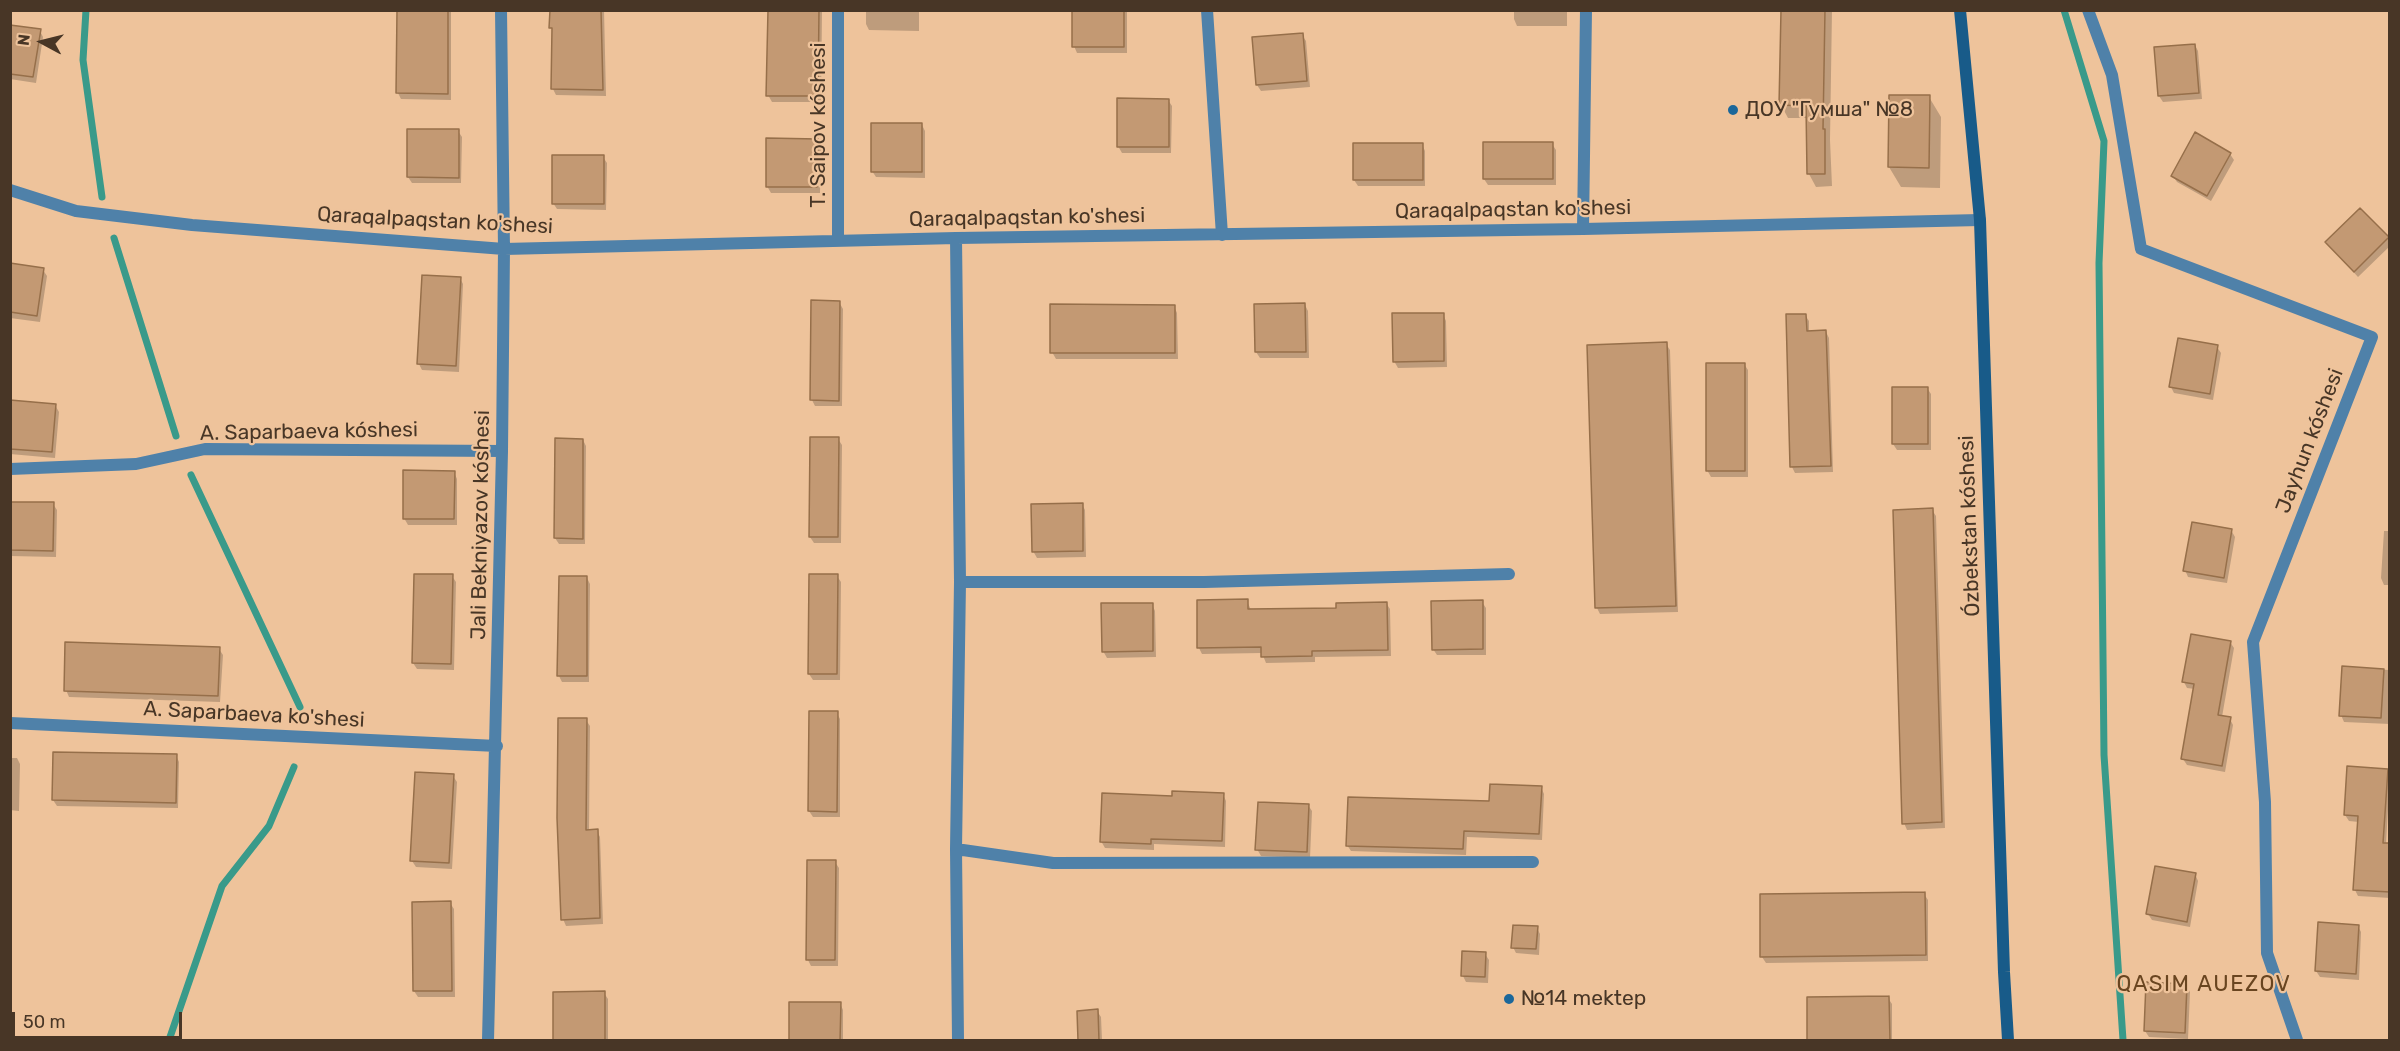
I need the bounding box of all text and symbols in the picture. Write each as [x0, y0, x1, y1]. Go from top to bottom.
north arrow [12, 12, 72, 72]
text: N [14, 33, 34, 47]
street label: T. Saipov kóshesi [806, 42, 832, 208]
place label: ДОУ "Гумша" №8 [1745, 97, 1913, 123]
marker: ДОУ "Гумша" №8 [1726, 103, 1740, 117]
street label: Qaraqalpaqstan ko'shesi [1395, 195, 1631, 225]
street label: Qaraqalpaqstan ko'shesi [316, 202, 554, 240]
street label: Qaraqalpaqstan ko'shesi [909, 203, 1145, 233]
street label: Jayhun kóshesi [2271, 365, 2349, 517]
street label: Jali Bekniyazov kóshesi [466, 410, 496, 640]
street label: A. Saparbaeva kóshesi [200, 417, 418, 447]
street label: Ózbekstan kóshesi [1954, 435, 1986, 617]
street label: A. Saparbaeva ko'shesi [143, 697, 365, 733]
district label: QASIM AUEZOV [2117, 972, 2291, 998]
place label: №14 mektep [1521, 986, 1646, 1012]
marker: №14 mektep [1502, 992, 1516, 1006]
scale bar [15, 1000, 184, 1038]
text: 50 m [23, 1011, 66, 1033]

